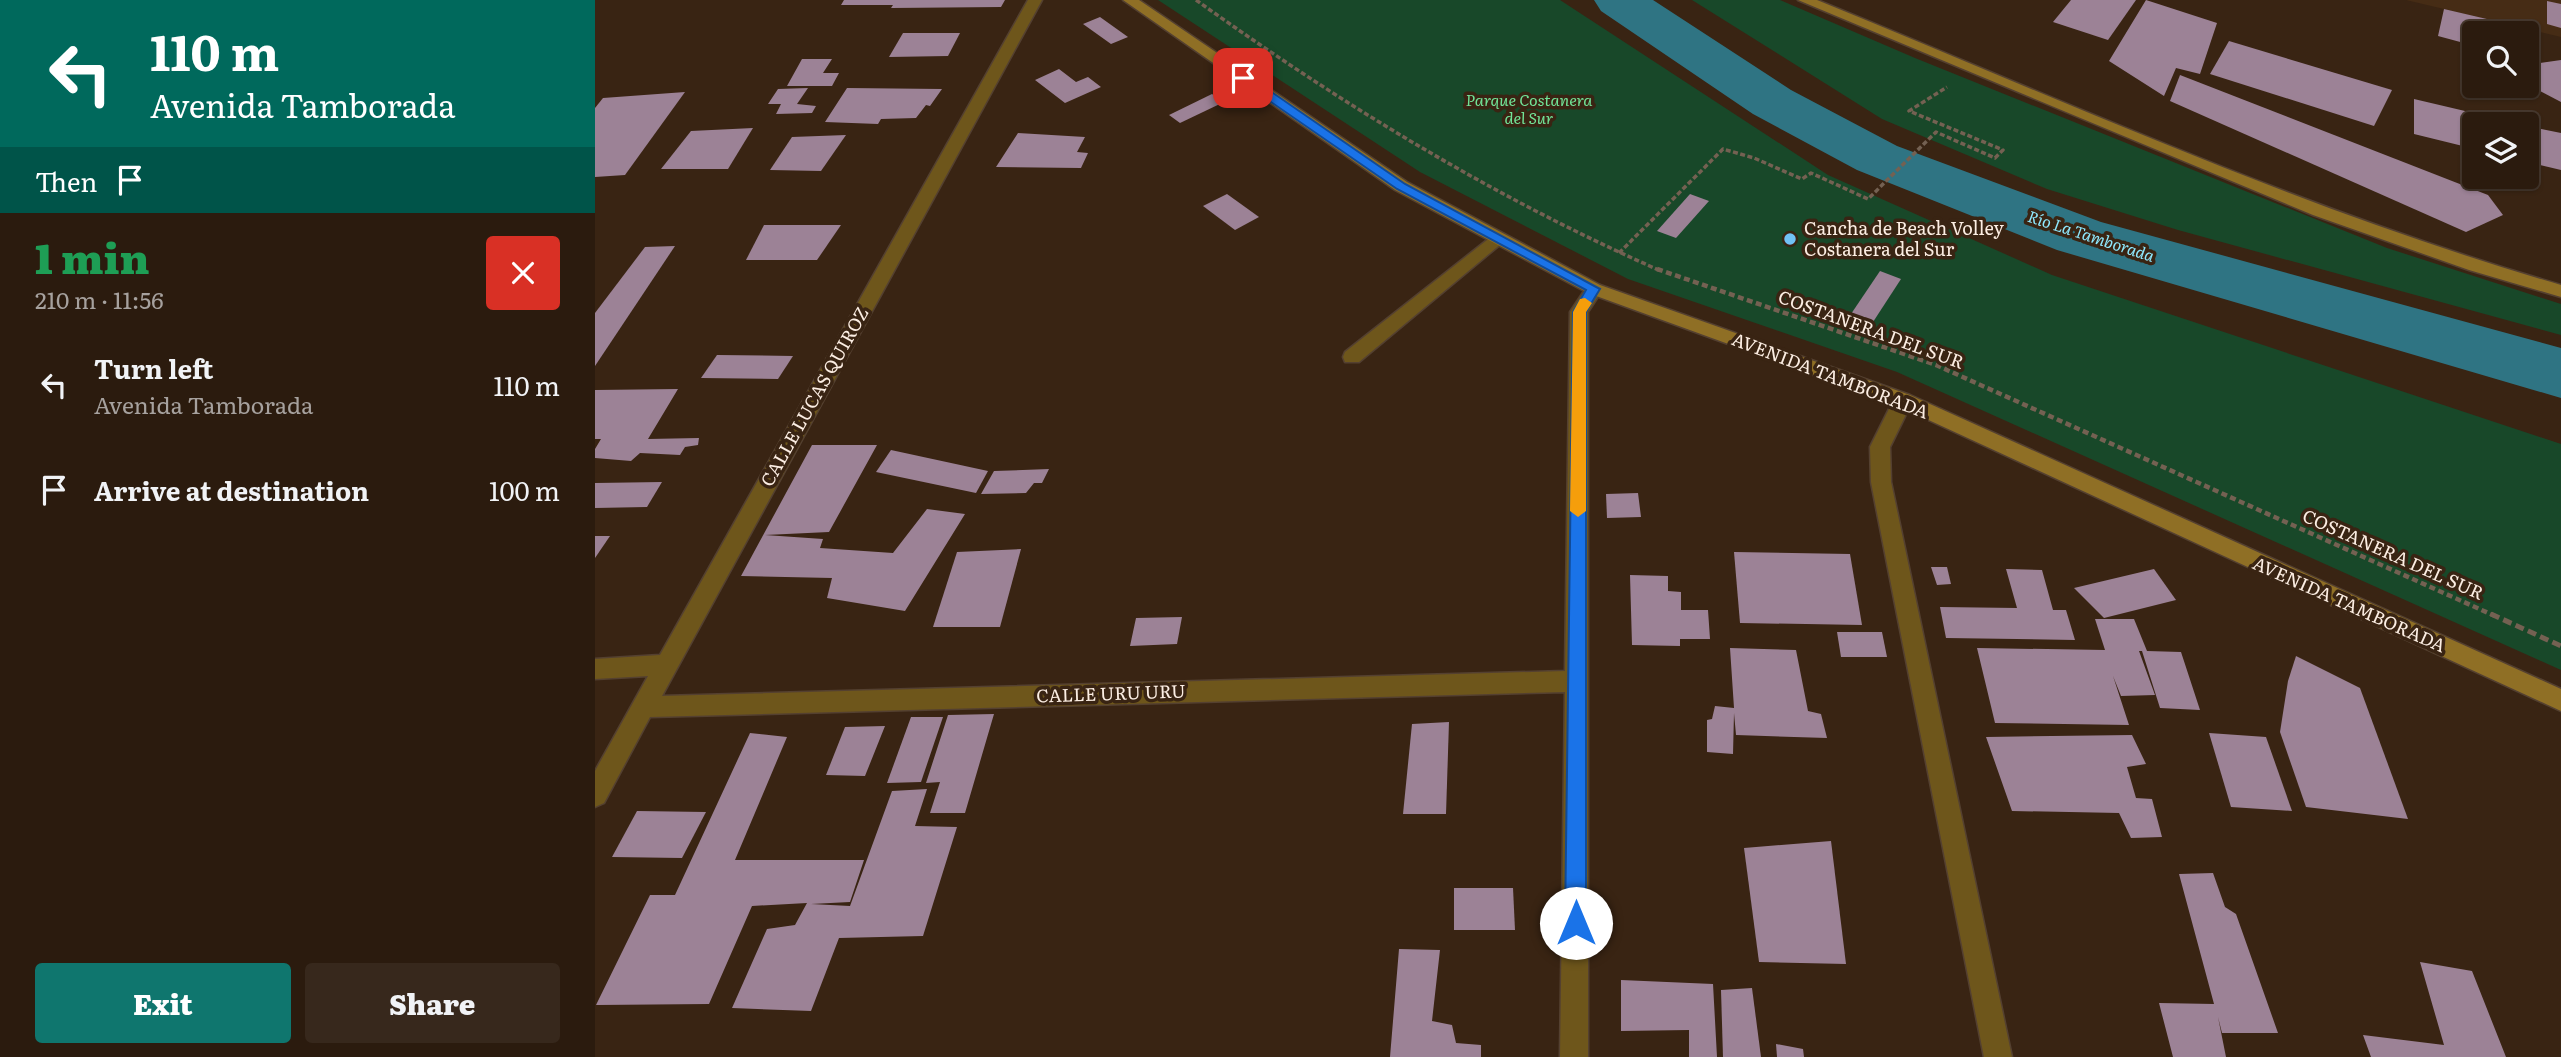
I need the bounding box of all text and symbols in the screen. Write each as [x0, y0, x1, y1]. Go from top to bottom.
text: 110 m [150, 13, 279, 86]
map controls [2462, 21, 2539, 189]
button: search [2462, 21, 2539, 98]
icon: left [35, 28, 126, 119]
pin [1213, 48, 1273, 108]
icon: arrive [1224, 59, 1262, 97]
text: Avenida Tamborada [150, 80, 455, 128]
park label: Parque Costanera del Sur [1465, 87, 1593, 129]
button: layers [2462, 112, 2539, 189]
text: Then [35, 161, 97, 200]
icon: arrive [111, 161, 149, 199]
water label: Río La Tamborada [2025, 203, 2159, 267]
place label: Cancha de Beach Volley Costanera del Sur [1804, 214, 2005, 262]
text: 1 min [35, 225, 150, 287]
marker: Cancha de Beach Volley Costanera del Sur [1782, 231, 1798, 247]
button: close [486, 236, 560, 310]
text: 210 m · 11:56 [35, 282, 164, 316]
street label: COSTANERA DEL SUR [1775, 282, 1968, 375]
street label: CALLE LUCAS QUIROZ [753, 302, 874, 491]
street label: AVENIDA TAMBORADA [1728, 325, 1933, 425]
text: Turn left [94, 348, 213, 387]
text: 110 m [493, 365, 560, 404]
icon: left [35, 366, 73, 404]
text: Avenida Tamborada [94, 387, 314, 421]
text: Arrive at destination [94, 470, 369, 509]
text: 100 m [489, 470, 560, 509]
icon: arrive [35, 471, 73, 509]
street label: COSTANERA DEL SUR [2298, 501, 2489, 606]
street label: AVENIDA TAMBORADA [2249, 549, 2450, 658]
street label: CALLE URU URU [1036, 676, 1186, 709]
position arrow [1539, 886, 1613, 960]
button: Exit [35, 963, 291, 1043]
button: Share [305, 963, 560, 1043]

